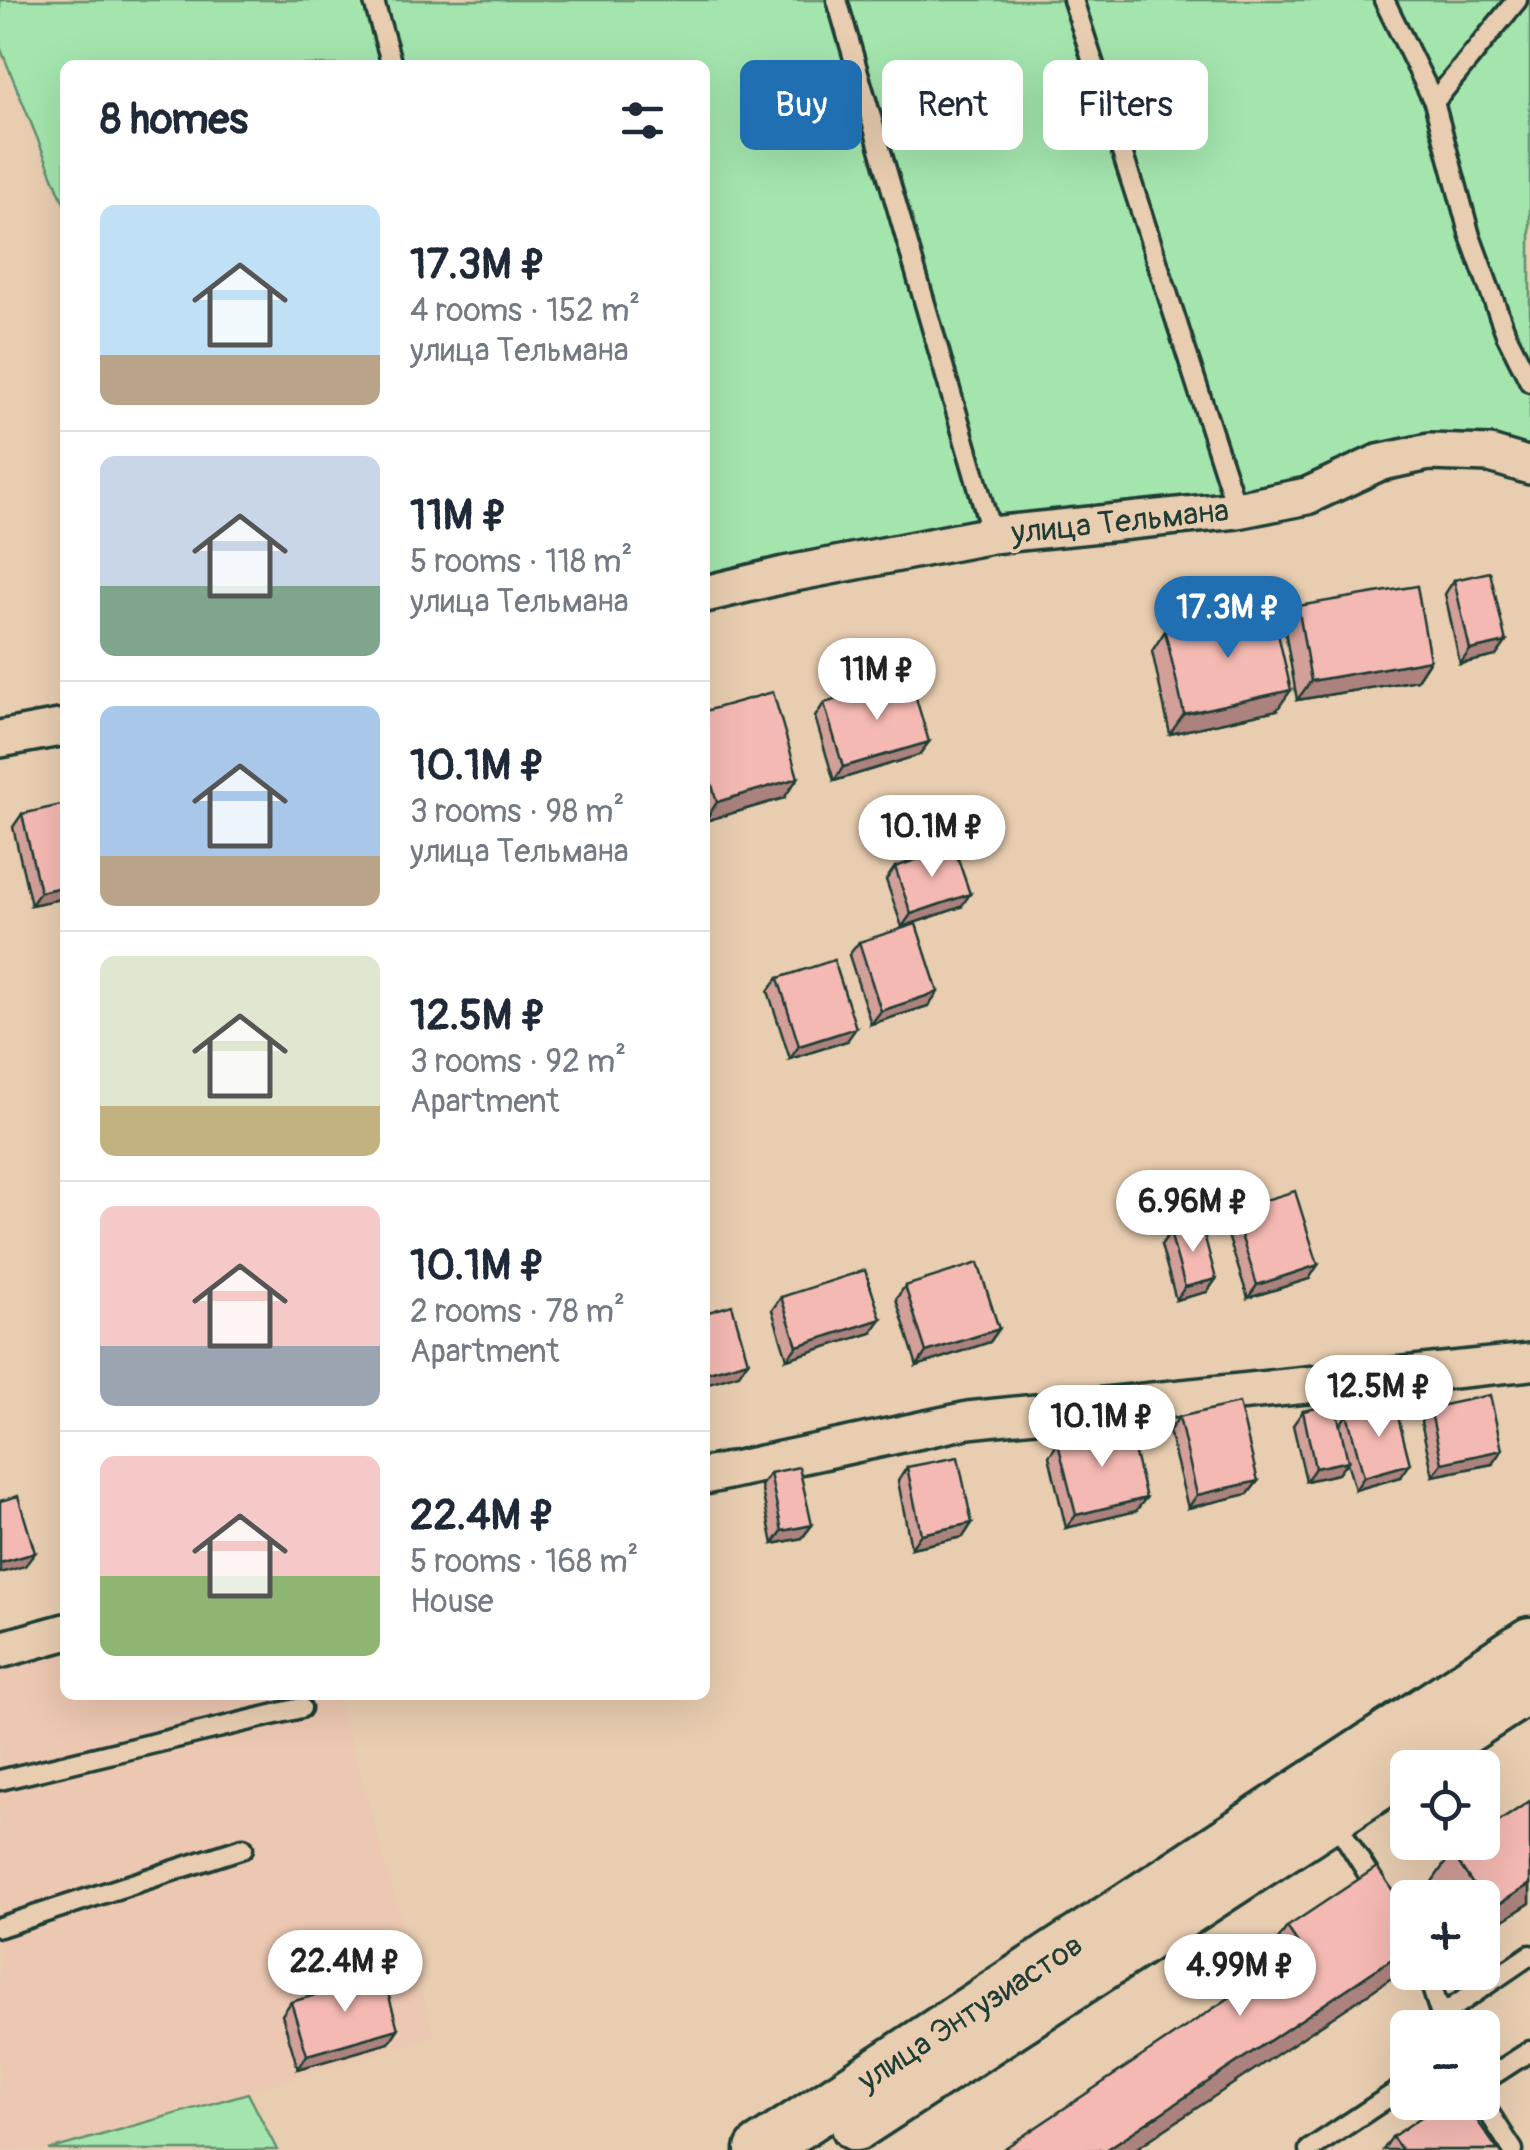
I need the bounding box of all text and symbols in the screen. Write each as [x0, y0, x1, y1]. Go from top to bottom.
chip: Buy [740, 60, 862, 150]
chip: Rent [882, 60, 1023, 150]
chip: Filters [1043, 60, 1208, 150]
icon: filters [615, 93, 670, 148]
text: 8 homes [100, 94, 248, 146]
text: 17.3M ₽ [410, 239, 546, 291]
icon: home [180, 245, 300, 365]
text: 4 rooms · 152 m² [410, 291, 640, 331]
text: улица Тельмана [410, 331, 629, 371]
text: 11M ₽ [410, 490, 507, 542]
street label: улица Тельмана [1008, 491, 1231, 553]
icon: home [180, 496, 300, 616]
text: 5 rooms · 118 m² [410, 542, 632, 582]
pin: 17.3M ₽ [1136, 576, 1320, 661]
text: улица Тельмана [410, 582, 629, 622]
text: 17.3M ₽ [1176, 588, 1280, 628]
pin: 11M ₽ [807, 638, 947, 723]
text: 11M ₽ [840, 650, 914, 690]
text: 10.1M ₽ [410, 740, 545, 792]
icon: home [180, 746, 300, 866]
text: 3 rooms · 98 m² [410, 792, 624, 832]
pin: 10.1M ₽ [840, 795, 1024, 880]
text: 10.1M ₽ [880, 807, 984, 847]
text: улица Тельмана [410, 832, 629, 872]
text: 12.5M ₽ [410, 990, 546, 1042]
icon: home [180, 996, 300, 1116]
text: 3 rooms · 92 m² [410, 1042, 626, 1082]
text: Apartment [410, 1082, 559, 1122]
pin: 6.96M ₽ [1101, 1170, 1285, 1255]
text: 6.96M ₽ [1138, 1182, 1248, 1222]
text: 10.1M ₽ [410, 1240, 545, 1292]
icon: home [180, 1246, 300, 1366]
text: 2 rooms · 78 m² [410, 1292, 625, 1332]
text: Apartment [410, 1332, 559, 1372]
pin: 12.5M ₽ [1287, 1355, 1471, 1440]
text: 12.5M ₽ [1327, 1367, 1431, 1407]
pin: 10.1M ₽ [1010, 1385, 1194, 1470]
text: 10.1M ₽ [1050, 1397, 1154, 1437]
text: 22.4M ₽ [410, 1490, 555, 1542]
icon: home [180, 1496, 300, 1616]
text: 5 rooms · 168 m² [410, 1542, 639, 1582]
text: House [410, 1582, 494, 1622]
map controls [1390, 1750, 1500, 2120]
button: locate [1390, 1750, 1500, 1860]
button: + [1390, 1880, 1500, 1990]
street label: улица Энтузиастов [850, 1925, 1091, 2101]
pin: 22.4M ₽ [253, 1930, 437, 2015]
pin: 4.99M ₽ [1148, 1934, 1332, 2019]
text: 22.4M ₽ [290, 1942, 400, 1982]
text: 4.99M ₽ [1186, 1946, 1294, 1986]
button: − [1390, 2010, 1500, 2120]

